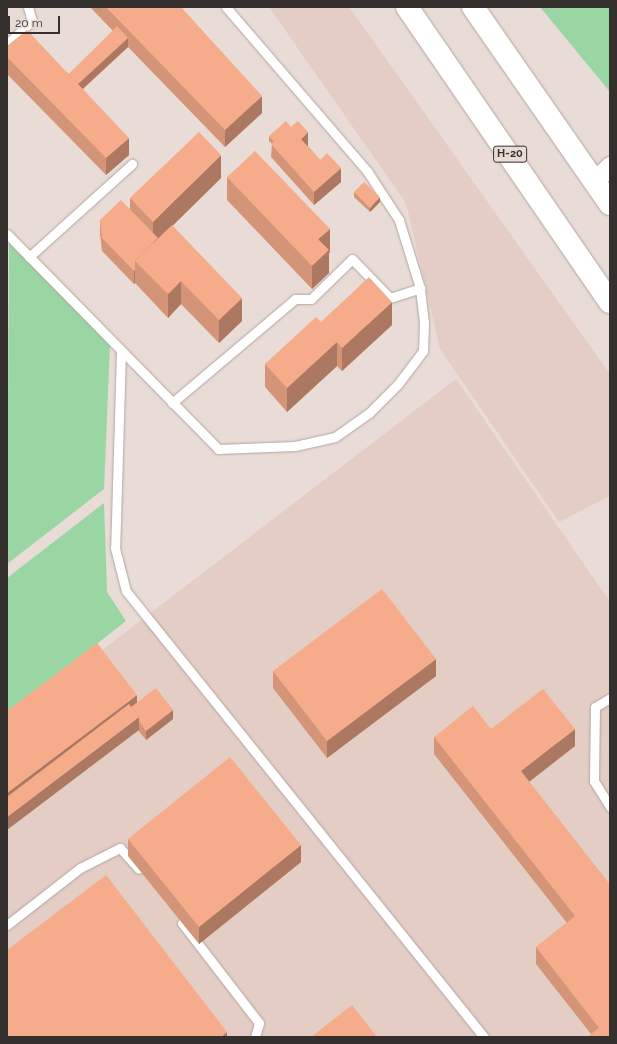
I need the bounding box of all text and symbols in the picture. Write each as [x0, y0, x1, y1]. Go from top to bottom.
scale bar [10, 8, 62, 34]
text: 20 m [15, 16, 43, 30]
road number: Н-20 [493, 145, 527, 163]

